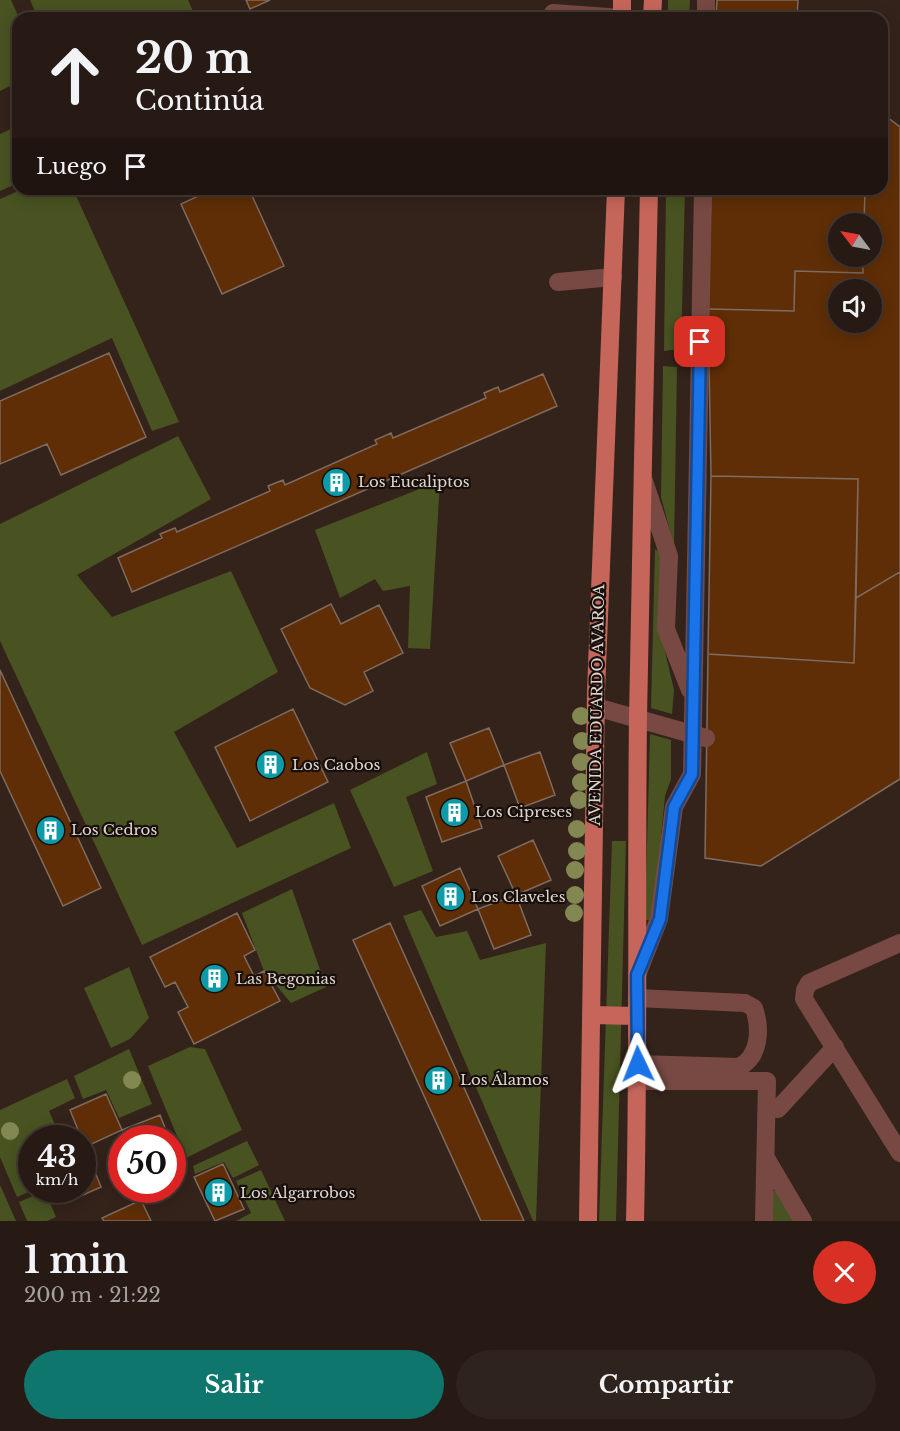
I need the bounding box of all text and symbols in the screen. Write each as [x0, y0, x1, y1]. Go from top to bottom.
text: 20 m [135, 32, 252, 84]
icon: ahead [36, 36, 114, 114]
text: Continúa [135, 84, 264, 117]
icon: arrive [119, 150, 152, 183]
text: Luego [36, 153, 107, 180]
north arrow [828, 213, 882, 267]
map controls [828, 213, 882, 333]
button: sound [828, 279, 882, 333]
pin [674, 316, 725, 367]
icon: arrive [683, 325, 716, 358]
building icon: Los Eucaliptos [321, 466, 353, 498]
place label: Los Eucaliptos [358, 472, 470, 491]
street label: AVENIDA EDUARDO AVAROA [585, 584, 608, 827]
building icon: Los Caobos [255, 749, 287, 781]
place label: Los Caobos [292, 755, 381, 774]
building icon: Los Cipreses [438, 796, 470, 828]
place label: Los Cipreses [475, 802, 572, 821]
building icon: Los Cedros [34, 814, 66, 846]
place label: Los Cedros [71, 820, 157, 839]
building icon: Los Claveles [434, 881, 466, 913]
place label: Los Claveles [471, 887, 566, 906]
building icon: Las Begonias [199, 963, 231, 995]
place label: Las Begonias [236, 969, 336, 988]
position arrow [606, 1032, 670, 1096]
building icon: Los Álamos [423, 1064, 455, 1096]
place label: Los Álamos [460, 1070, 549, 1089]
speed limit sign: 50 [108, 1125, 186, 1203]
text: 43 [37, 1138, 77, 1175]
text: km/h [36, 1170, 78, 1189]
building icon: Los Algarrobos [203, 1177, 235, 1209]
place label: Los Algarrobos [240, 1183, 356, 1202]
text: 1 min [24, 1238, 128, 1283]
button: close [813, 1241, 876, 1304]
text: 200 m · 21:22 [24, 1283, 161, 1307]
button: Salir [24, 1350, 444, 1419]
button: Compartir [456, 1350, 876, 1419]

